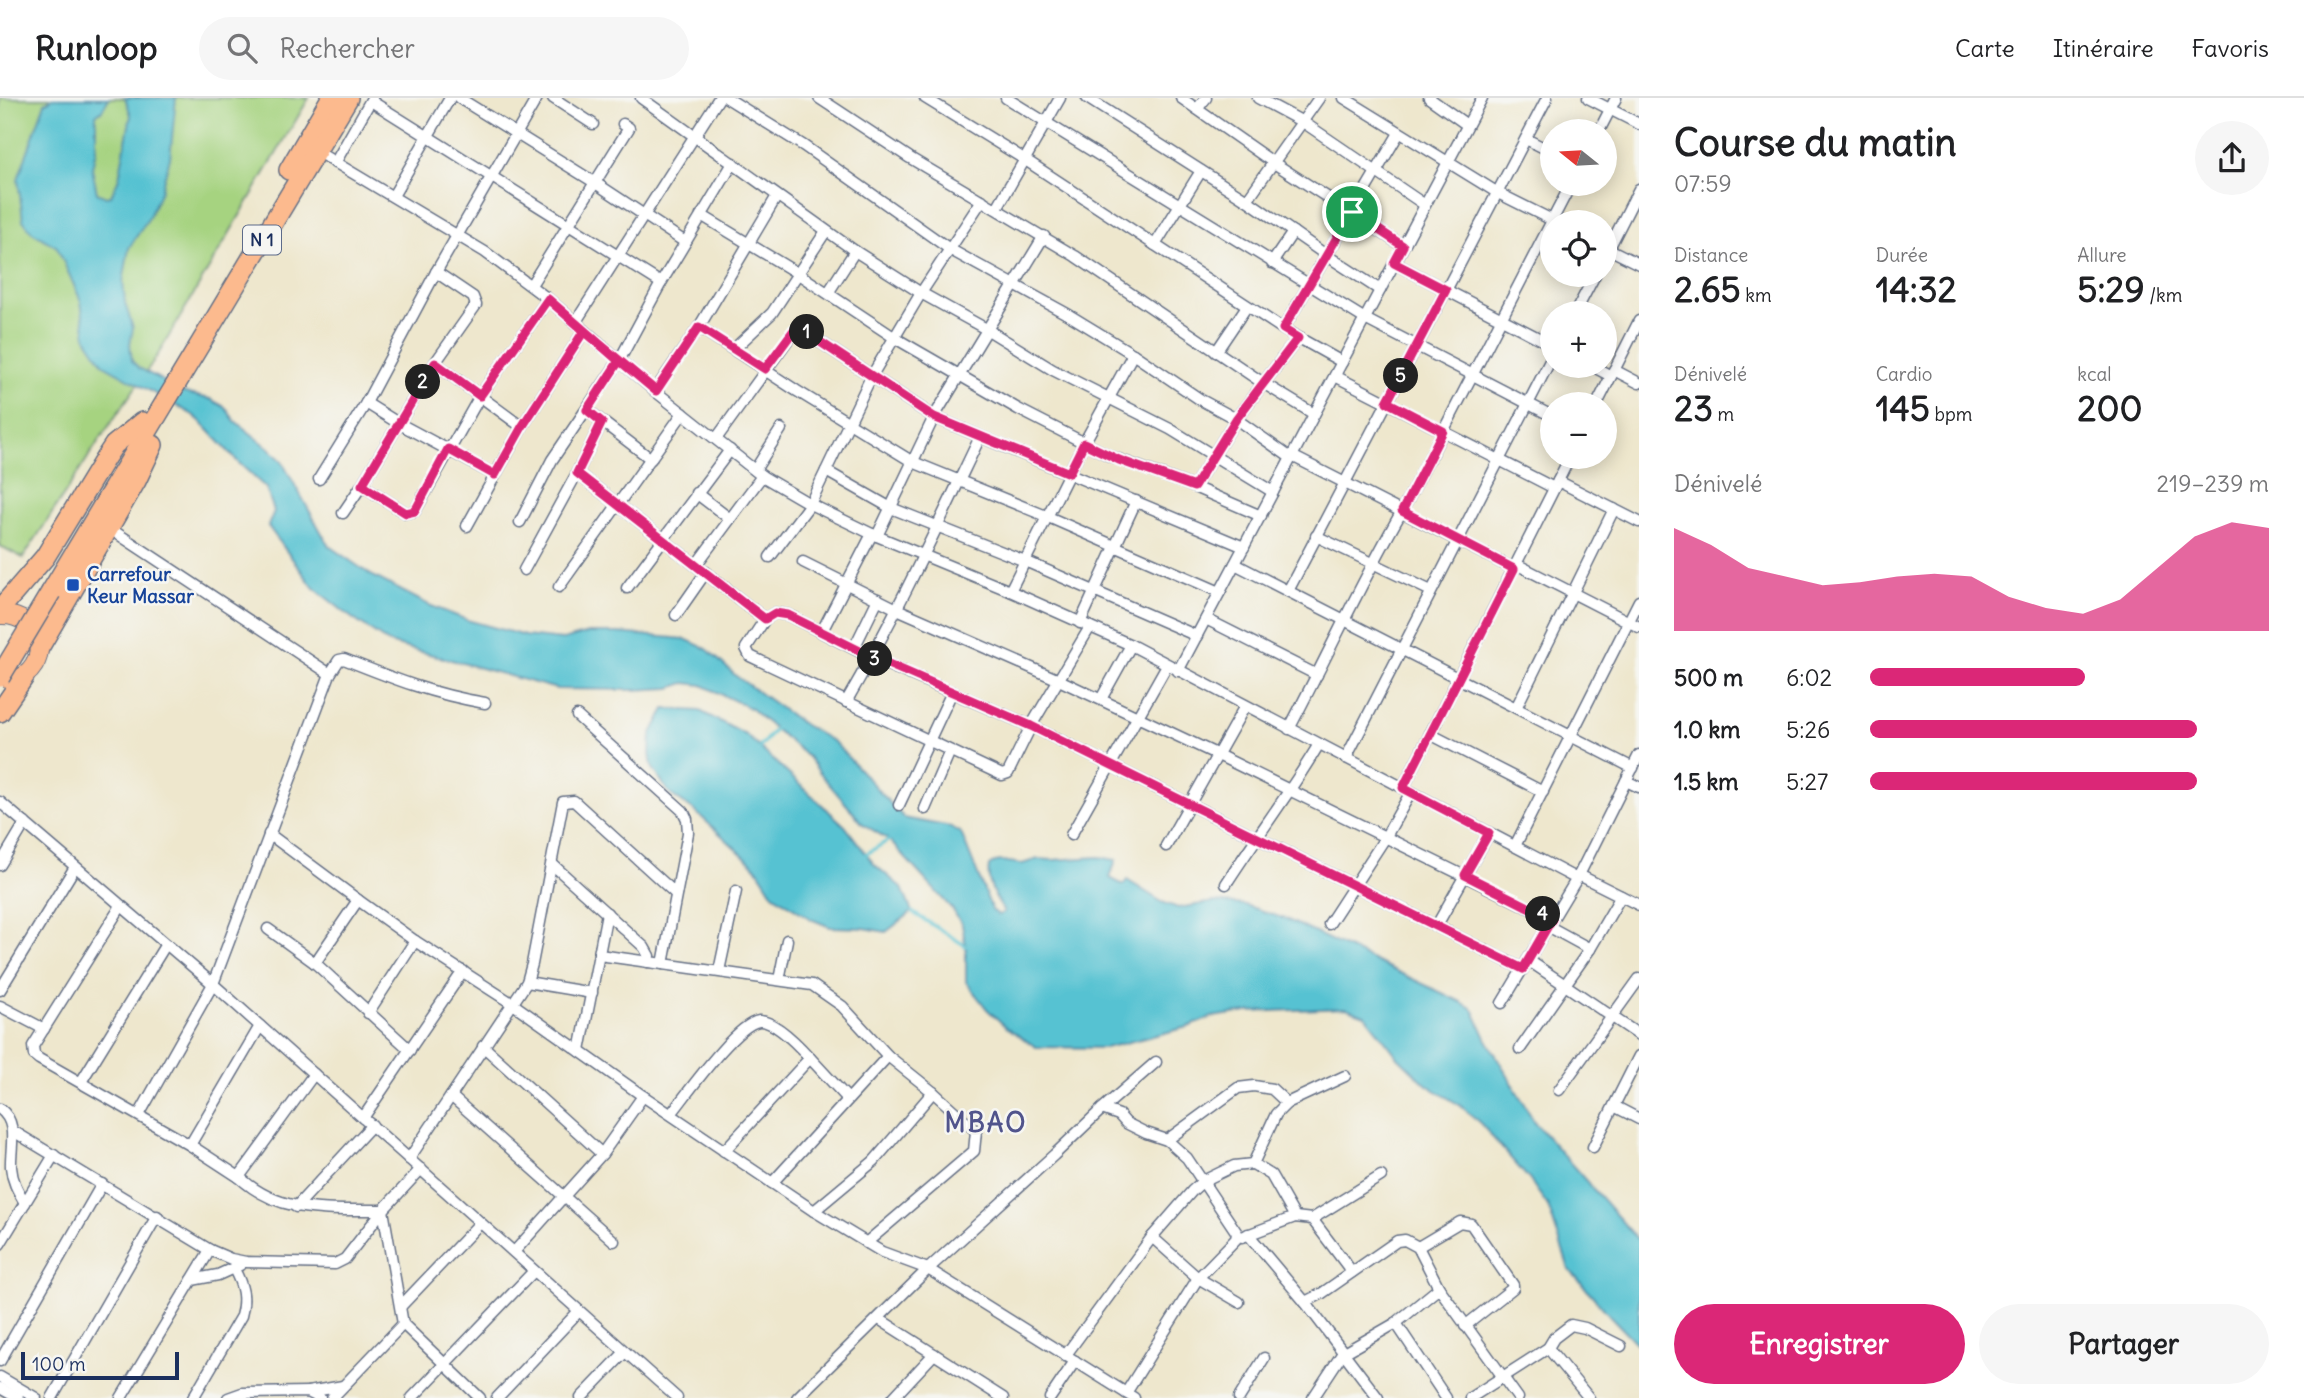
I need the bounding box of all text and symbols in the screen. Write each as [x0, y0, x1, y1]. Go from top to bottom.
search box [199, 17, 689, 80]
text: Runloop [35, 27, 157, 69]
icon: search [223, 29, 261, 67]
text: Rechercher [279, 32, 415, 65]
text: Carte [1955, 33, 2015, 63]
text: Itinéraire [2053, 33, 2154, 63]
text: Favoris [2192, 33, 2269, 63]
north arrow [1540, 119, 1617, 196]
map controls [1540, 119, 1617, 469]
text: Course du matin [1674, 119, 1956, 166]
button: share [2195, 121, 2269, 195]
text: 07:59 [1674, 169, 1732, 198]
pin [1322, 182, 1382, 242]
icon: arrive [1333, 193, 1371, 231]
button: locate [1540, 210, 1617, 287]
road number: N 1 [243, 225, 281, 254]
text: Distance [1674, 243, 1748, 267]
text: Durée [1876, 243, 1928, 267]
text: Allure [2077, 243, 2127, 267]
text: 2.65 [1674, 267, 1741, 311]
text: 14:32 [1876, 267, 1957, 311]
text: 5:29 [2077, 267, 2145, 311]
text: km [1741, 283, 1772, 307]
text: /km [2145, 283, 2182, 307]
button: + [1540, 301, 1617, 378]
pin: 1 [790, 314, 824, 350]
text: 1 [803, 319, 810, 343]
pin: 5 [1384, 358, 1418, 394]
text: Dénivelé [1674, 362, 1747, 386]
text: Cardio [1876, 362, 1933, 386]
text: kcal [2077, 362, 2112, 386]
text: 5 [1395, 363, 1406, 387]
pin: 2 [406, 364, 440, 400]
text: 2 [417, 369, 428, 393]
text: 23 [1674, 386, 1713, 430]
text: 145 [1876, 386, 1930, 430]
text: 200 [2077, 386, 2143, 430]
button: − [1540, 392, 1617, 469]
text: m [1713, 402, 1734, 426]
text: bpm [1930, 402, 1972, 426]
text: Dénivelé [1674, 469, 1762, 498]
text: 219–239 m [2156, 469, 2269, 498]
place label: Carrefour Keur Massar [87, 562, 194, 608]
marker: Carrefour Keur Massar [65, 577, 81, 593]
pin: 3 [858, 642, 892, 676]
text: 3 [869, 646, 880, 670]
text: 500 m [1674, 663, 1743, 692]
text: 6:02 [1786, 663, 1832, 692]
text: 1.0 km [1674, 715, 1740, 744]
text: 5:26 [1786, 715, 1830, 744]
text: 1.5 km [1674, 767, 1739, 796]
text: 5:27 [1786, 767, 1828, 796]
pin: 4 [1526, 896, 1560, 932]
text: 4 [1537, 901, 1548, 925]
district label: MBAO [945, 1106, 1027, 1139]
button: Enregistrer [1674, 1304, 1965, 1384]
button: Partager [1979, 1304, 2269, 1384]
scale bar [21, 1349, 178, 1381]
text: 100 m [32, 1352, 86, 1376]

